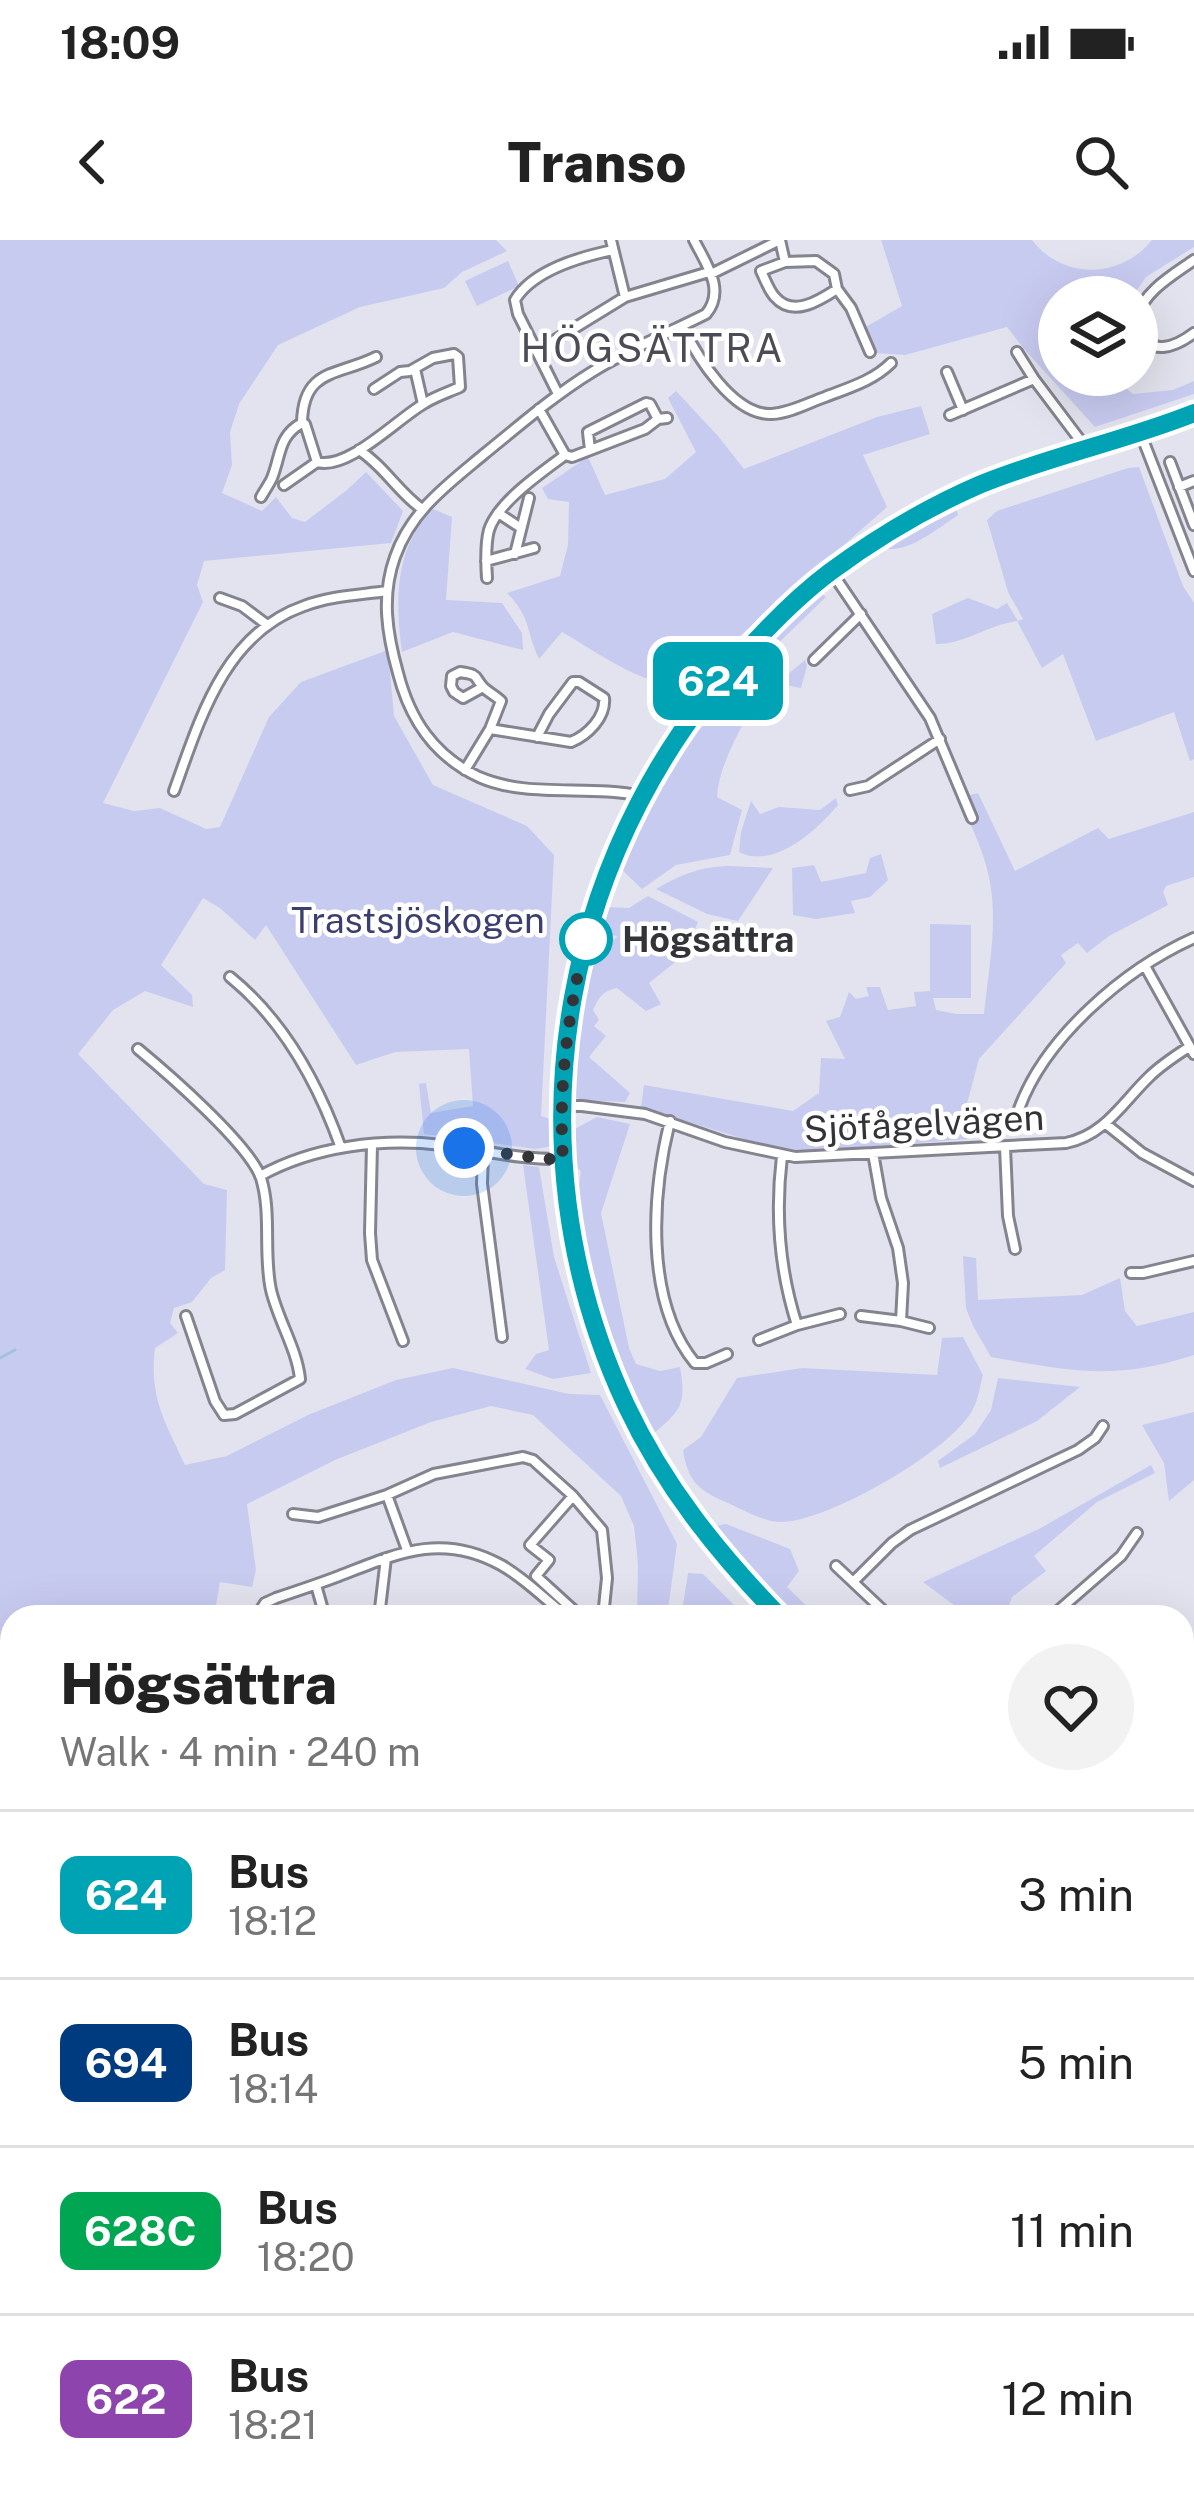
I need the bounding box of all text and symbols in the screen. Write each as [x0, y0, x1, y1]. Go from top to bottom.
text: 18:09 [60, 16, 180, 69]
icon: back [60, 129, 126, 195]
icon: search [1068, 129, 1134, 195]
text: Transo [507, 131, 687, 194]
map controls [1038, 276, 1158, 396]
button: layers [1038, 276, 1158, 396]
district label: HÖGSÄTTRA [520, 324, 786, 371]
line badge: 624 [649, 642, 787, 720]
text: 624 [677, 656, 759, 705]
park label: Trastsjöskogen [291, 899, 545, 941]
marker: Högsättra [561, 914, 611, 964]
place label: Högsättra [622, 918, 794, 960]
street label: Sjöfågelvägen [803, 1096, 1045, 1150]
your location [434, 1118, 494, 1178]
button: heart [1008, 1644, 1134, 1770]
text: Högsättra [60, 1650, 337, 1717]
text: Walk · 4 min · 240 m [60, 1729, 421, 1775]
text: Bus [228, 1845, 309, 1898]
text: 3 min [1018, 1868, 1134, 1921]
text: 624 [85, 1870, 167, 1919]
text: 18:12 [228, 1898, 317, 1944]
text: Bus [228, 2013, 309, 2066]
text: 5 min [1018, 2036, 1134, 2089]
text: 694 [85, 2038, 167, 2087]
text: 18:14 [228, 2066, 318, 2112]
text: Bus [257, 2181, 338, 2234]
text: 11 min [1010, 2204, 1134, 2257]
text: 628C [84, 2206, 197, 2255]
text: 18:20 [257, 2234, 355, 2280]
text: Bus [228, 2349, 309, 2402]
text: 12 min [1002, 2372, 1134, 2425]
text: 622 [85, 2374, 167, 2423]
text: 18:21 [228, 2402, 318, 2448]

